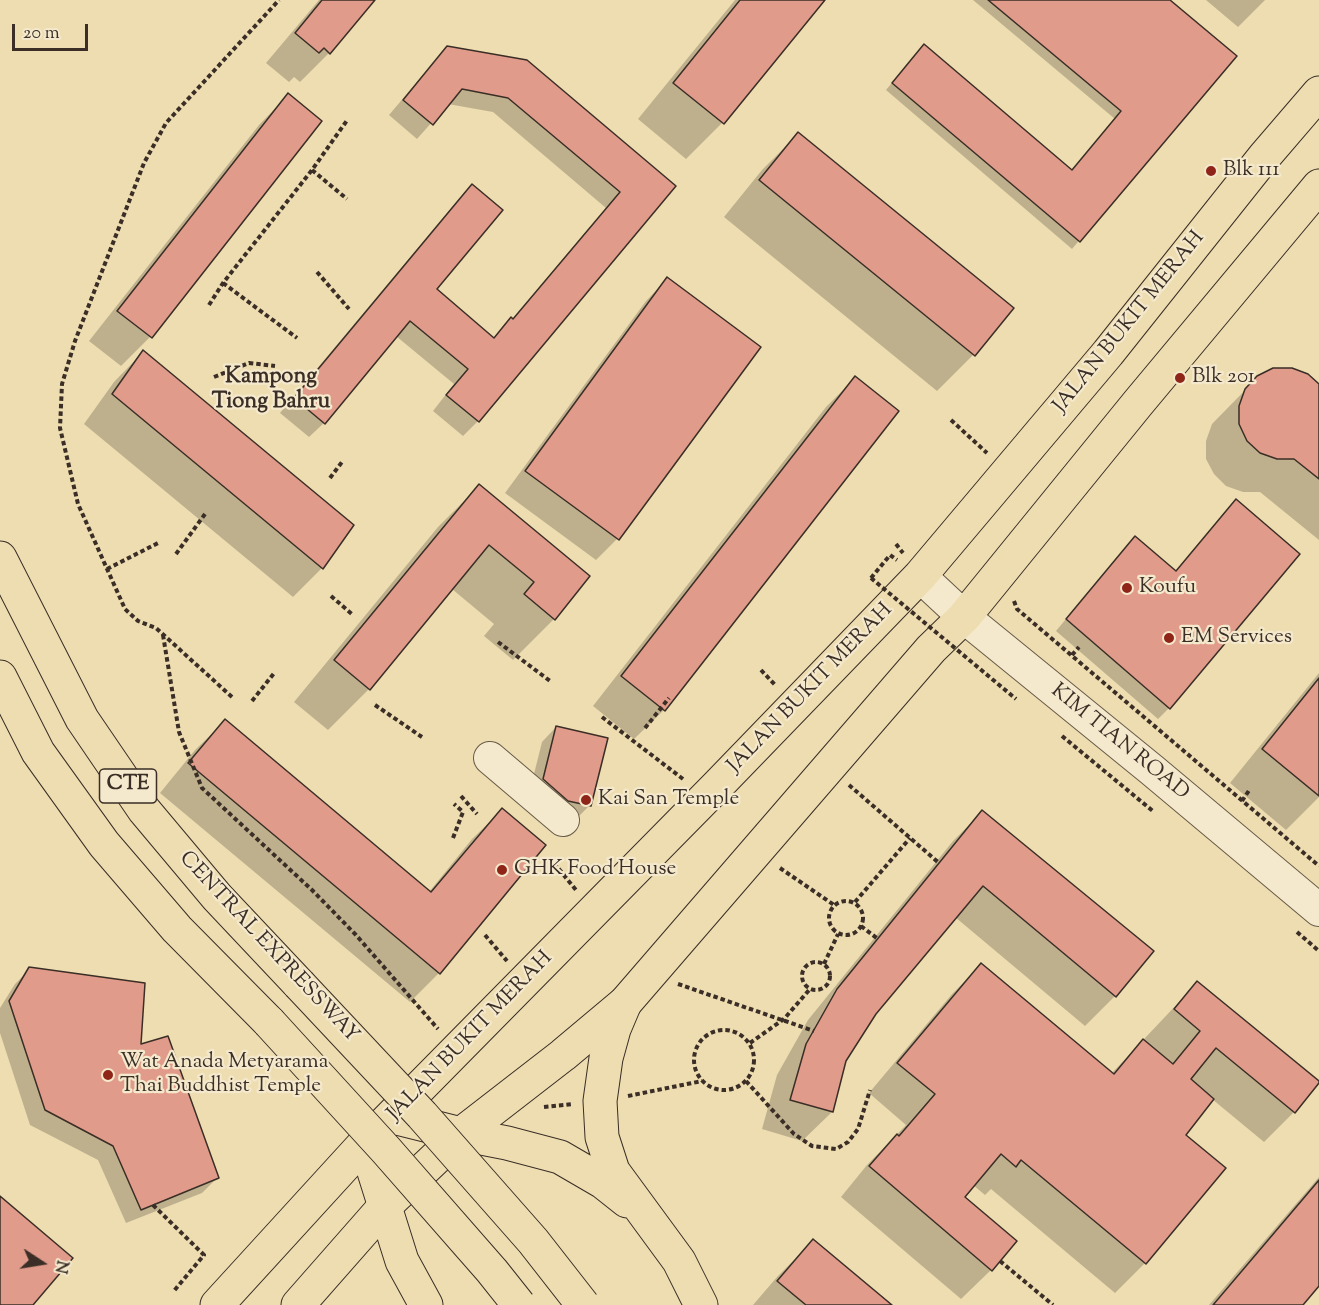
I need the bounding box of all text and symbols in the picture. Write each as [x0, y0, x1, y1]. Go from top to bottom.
scale bar [15, 12, 92, 50]
text: 20 m [23, 21, 60, 47]
place label: Blk 111 [1223, 158, 1280, 184]
marker: Blk 111 [1204, 164, 1218, 178]
street label: JALAN BUKIT MERAH [1049, 227, 1211, 419]
district label: Kampong Tiong Bahru [212, 365, 330, 416]
place label: Blk 201 [1192, 365, 1255, 391]
marker: Blk 201 [1173, 371, 1187, 385]
place label: Koufu [1139, 575, 1196, 601]
marker: Koufu [1120, 581, 1134, 595]
street label: JALAN BUKIT MERAH [723, 599, 899, 779]
place label: EM Services [1181, 625, 1292, 651]
marker: EM Services [1162, 631, 1176, 645]
street label: KIM TIAN ROAD [1045, 679, 1193, 807]
road number: CTE [100, 769, 156, 803]
place label: Kai San Temple [598, 787, 739, 813]
marker: Kai San Temple [579, 793, 593, 807]
street label: CENTRAL EXPRESSWAY [173, 847, 363, 1049]
place label: GHK Food House [514, 857, 676, 883]
marker: GHK Food House [495, 863, 509, 877]
street label: JALAN BUKIT MERAH [383, 947, 559, 1127]
place label: Wat Anada Metyarama Thai Buddhist Temple [120, 1050, 328, 1100]
marker: Wat Anada Metyarama Thai Buddhist Temple [101, 1068, 115, 1082]
north arrow [12, 1233, 72, 1293]
text: N [48, 1258, 73, 1275]

